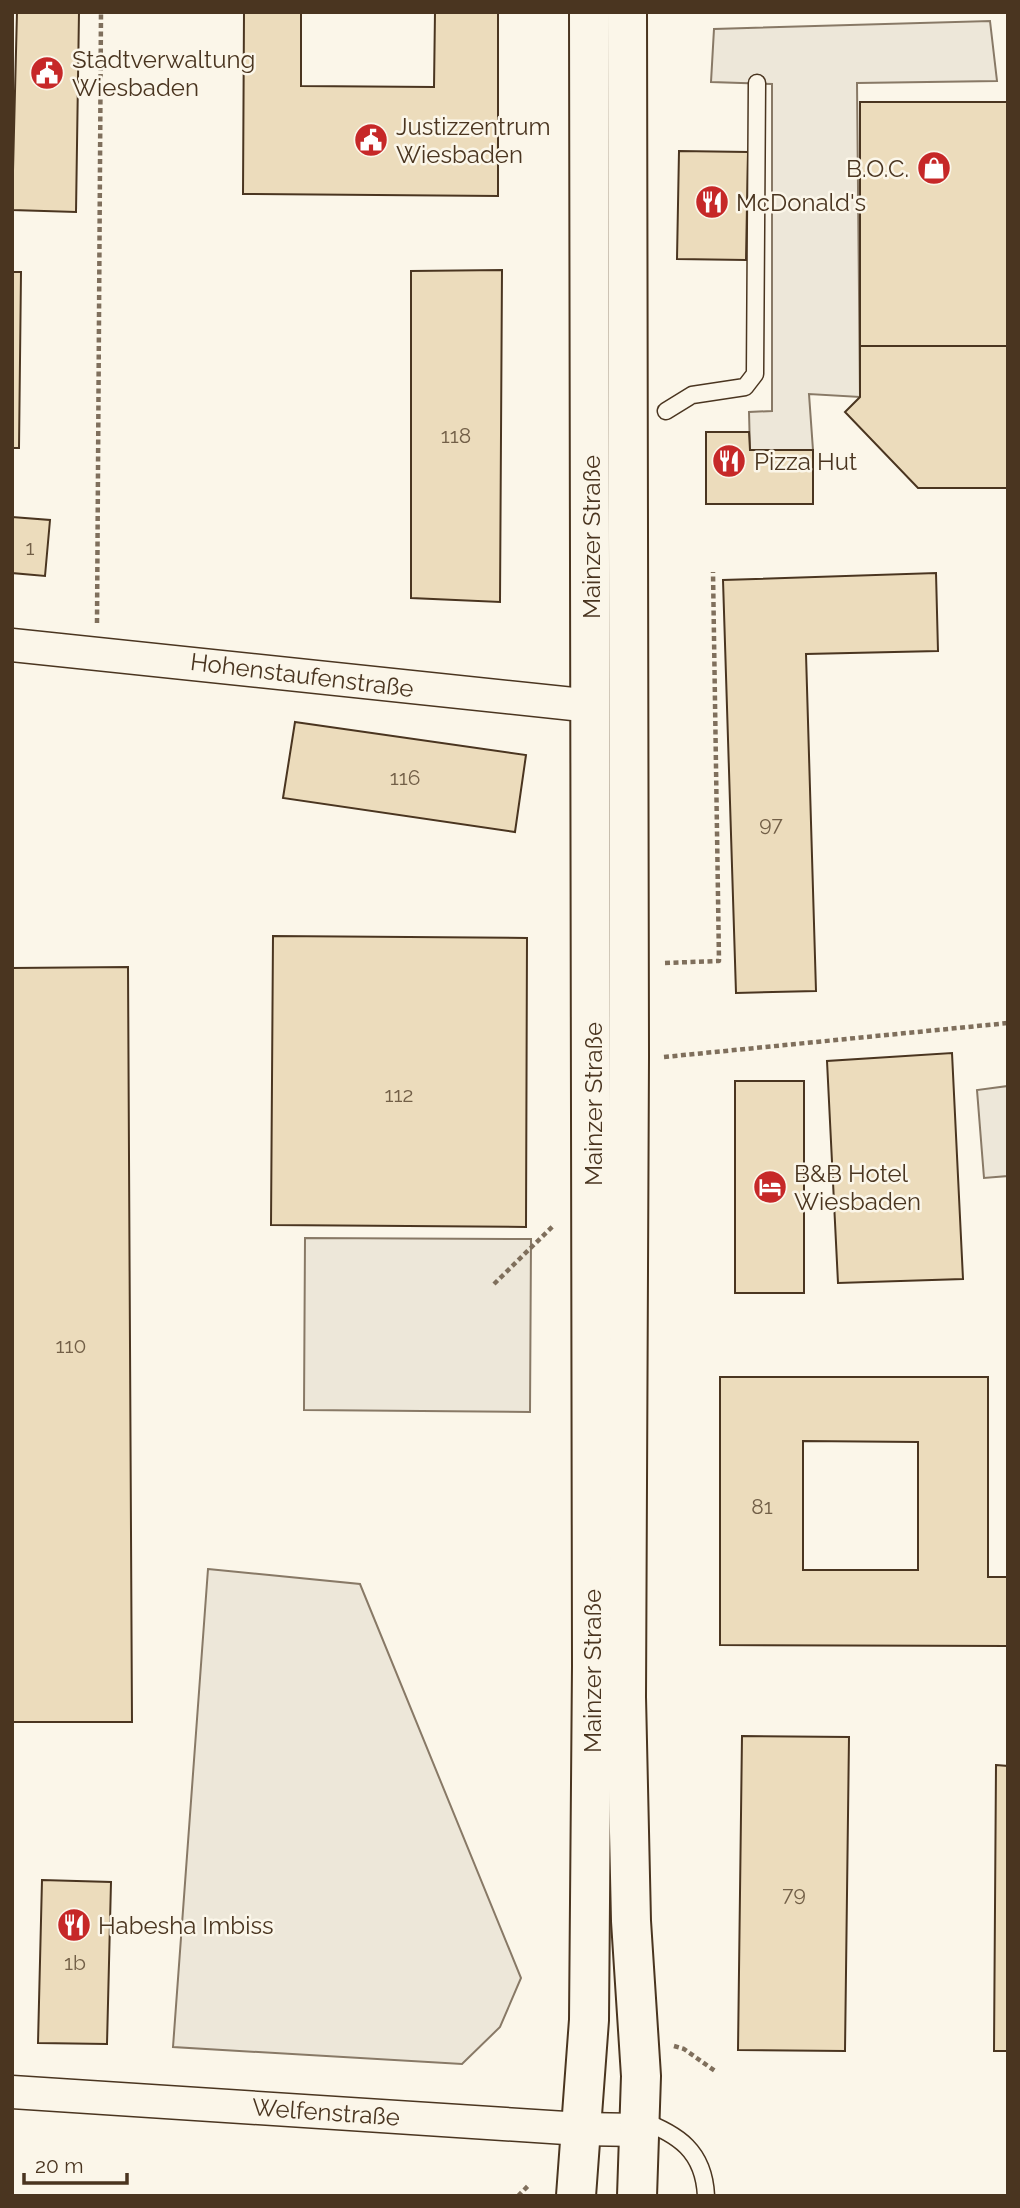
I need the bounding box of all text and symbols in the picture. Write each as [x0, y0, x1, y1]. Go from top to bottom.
place label: Stadtverwaltung Wiesbaden [72, 45, 255, 102]
public building icon: Stadtverwaltung Wiesbaden [28, 54, 66, 92]
place label: Justizzentrum Wiesbaden [396, 112, 551, 169]
public building icon: Justizzentrum Wiesbaden [352, 121, 390, 159]
shop icon: B.O.C. [915, 149, 953, 187]
place label: B.O.C. [846, 154, 909, 183]
restaurant icon: McDonald's [693, 183, 731, 221]
place label: McDonald's [736, 188, 866, 217]
house number: 118 [441, 423, 471, 448]
restaurant icon: Pizza Hut [710, 442, 748, 480]
place label: Pizza Hut [754, 447, 857, 476]
street label: Mainzer Straße [577, 455, 606, 619]
house number: 1 [26, 535, 35, 560]
street label: Hohenstaufenstraße [189, 647, 415, 703]
house number: 116 [390, 765, 420, 790]
house number: 97 [759, 811, 783, 836]
street label: Mainzer Straße [579, 1022, 608, 1186]
house number: 112 [385, 1082, 413, 1107]
place label: B&B Hotel Wiesbaden [794, 1159, 921, 1216]
hotel icon: B&B Hotel Wiesbaden [751, 1168, 789, 1206]
house number: 110 [56, 1333, 86, 1358]
house number: 81 [751, 1494, 773, 1519]
street label: Mainzer Straße [578, 1589, 607, 1753]
house number: 79 [782, 1881, 806, 1906]
restaurant icon: Habesha Imbiss [55, 1906, 93, 1944]
place label: Habesha Imbiss [98, 1911, 274, 1940]
house number: 1b [64, 1950, 86, 1975]
street label: Welfenstraße [251, 2092, 401, 2132]
scale bar [24, 2142, 128, 2186]
text: 20 m [35, 2153, 83, 2178]

